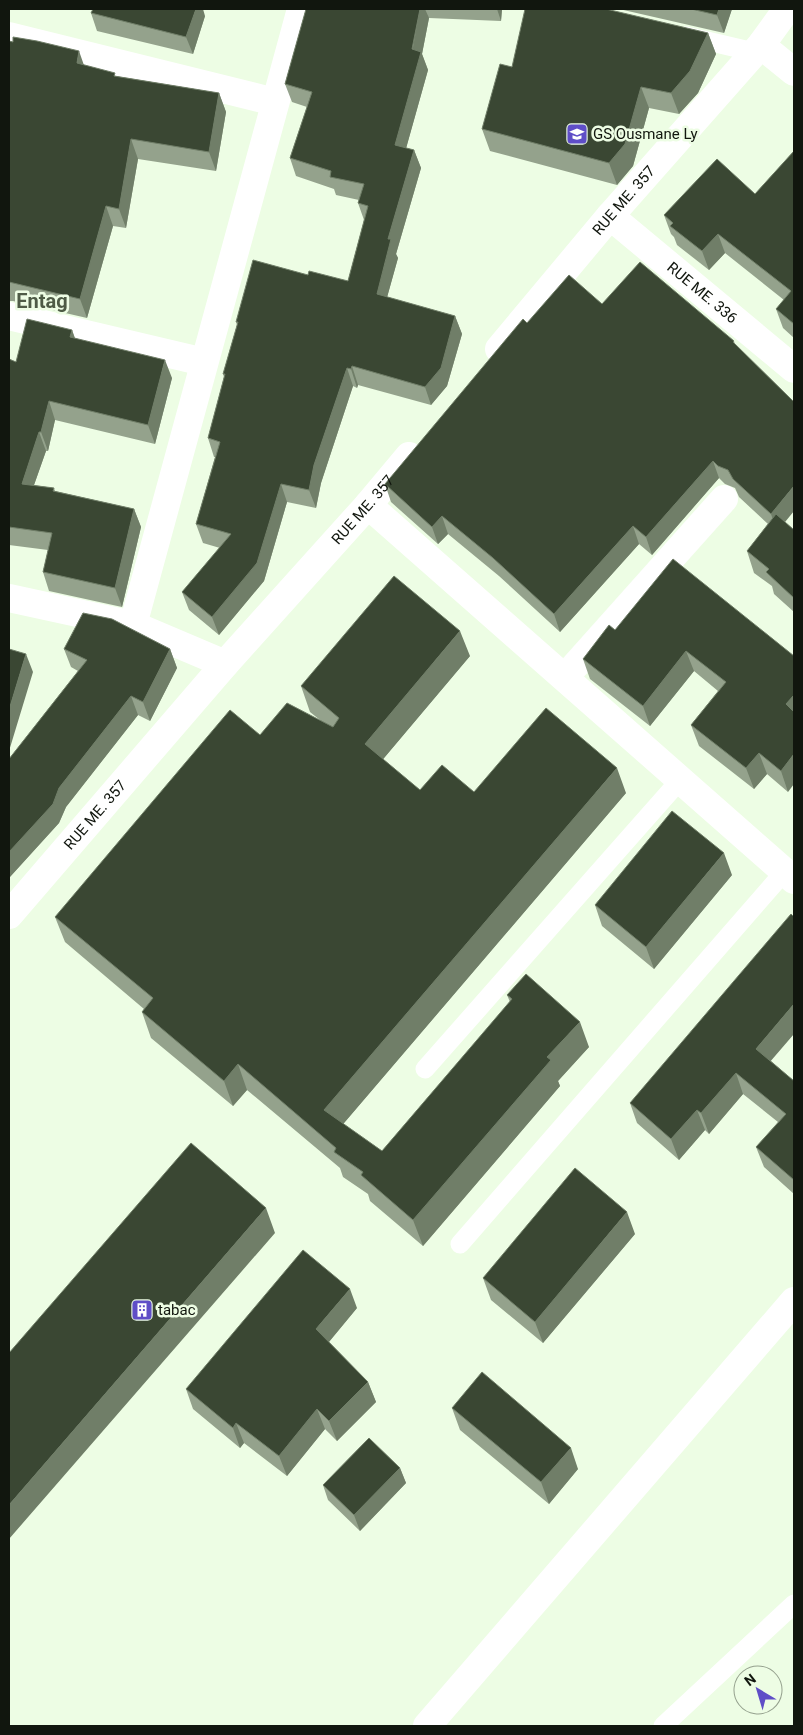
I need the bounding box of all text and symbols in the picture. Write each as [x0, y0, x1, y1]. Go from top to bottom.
school or university icon: GS Ousmane Ly [565, 122, 589, 146]
place label: GS Ousmane Ly [593, 125, 698, 143]
street label: RUE ME. 357 [589, 162, 659, 239]
street label: RUE ME. 336 [663, 258, 741, 327]
district label: Entag [16, 289, 68, 313]
street label: RUE ME. 357 [328, 472, 398, 548]
street label: RUE ME. 357 [60, 777, 130, 853]
building icon: tabac [130, 1298, 154, 1322]
place label: tabac [158, 1301, 196, 1319]
north arrow [733, 1665, 783, 1715]
text: N [741, 1670, 759, 1689]

